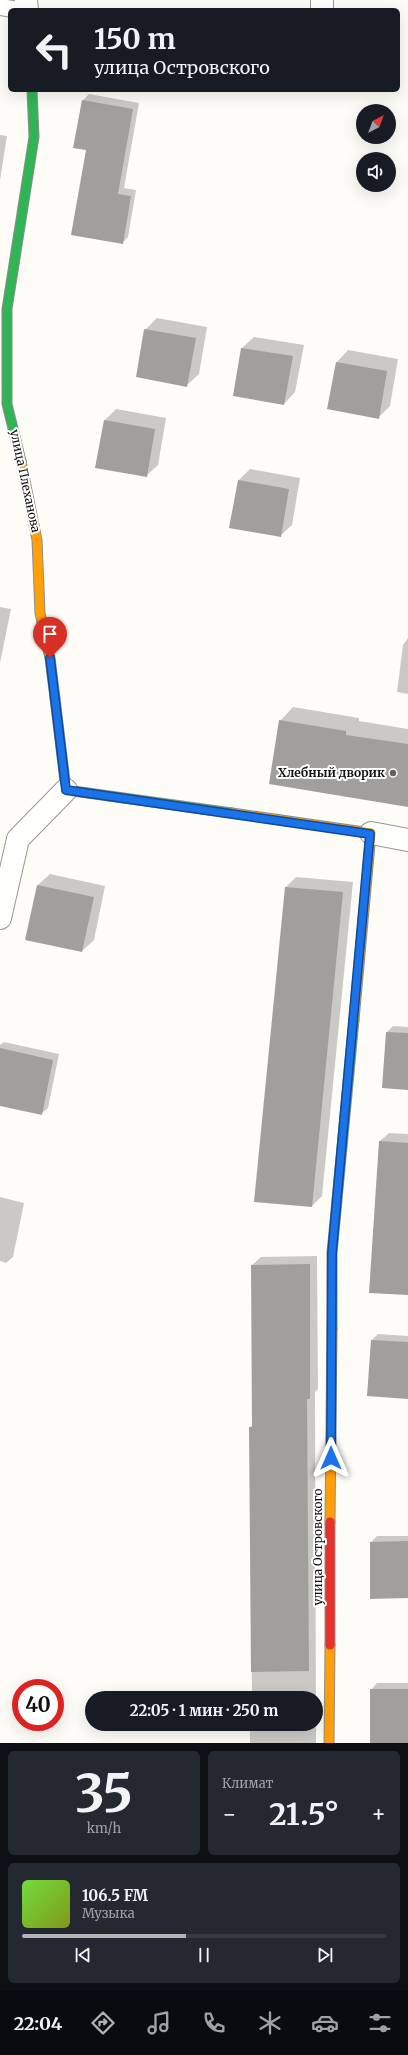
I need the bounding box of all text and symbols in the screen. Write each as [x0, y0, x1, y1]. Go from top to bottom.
text: 150 m [94, 21, 176, 57]
icon: left [28, 24, 80, 76]
text: улица Островского [94, 56, 270, 79]
north arrow [356, 104, 396, 144]
map controls [356, 104, 396, 192]
button: sound [356, 152, 396, 192]
street label: улица Плеханова [7, 428, 44, 534]
pin [33, 617, 67, 658]
icon: arrive [39, 623, 61, 645]
place label: Хлебный дворик [278, 765, 385, 780]
marker: Хлебный дворик [388, 768, 398, 778]
position arrow [310, 1437, 352, 1479]
street label: улица Островского [310, 1488, 325, 1606]
speed limit sign: 40 [12, 1679, 64, 1731]
text: 22:05 · 1 мин · 250 m [130, 1701, 278, 1720]
text: 35 [75, 1761, 133, 1826]
text: Климат [222, 1775, 273, 1792]
text: 21.5° [269, 1795, 339, 1833]
text: − [222, 1800, 237, 1828]
text: + [371, 1800, 386, 1828]
text: km/h [87, 1820, 121, 1837]
text: 106.5 FM [82, 1886, 148, 1905]
text: Музыка [82, 1905, 135, 1922]
icon: previous [72, 1944, 94, 1966]
icon: pause [193, 1944, 215, 1966]
icon: next [314, 1944, 336, 1966]
icon: directions [89, 2009, 117, 2037]
icon: music [145, 2009, 173, 2037]
icon: phone [200, 2009, 228, 2037]
icon: climate [256, 2009, 284, 2037]
icon: car [311, 2009, 339, 2037]
icon: filters [366, 2009, 394, 2037]
text: 22:04 [14, 2012, 62, 2035]

